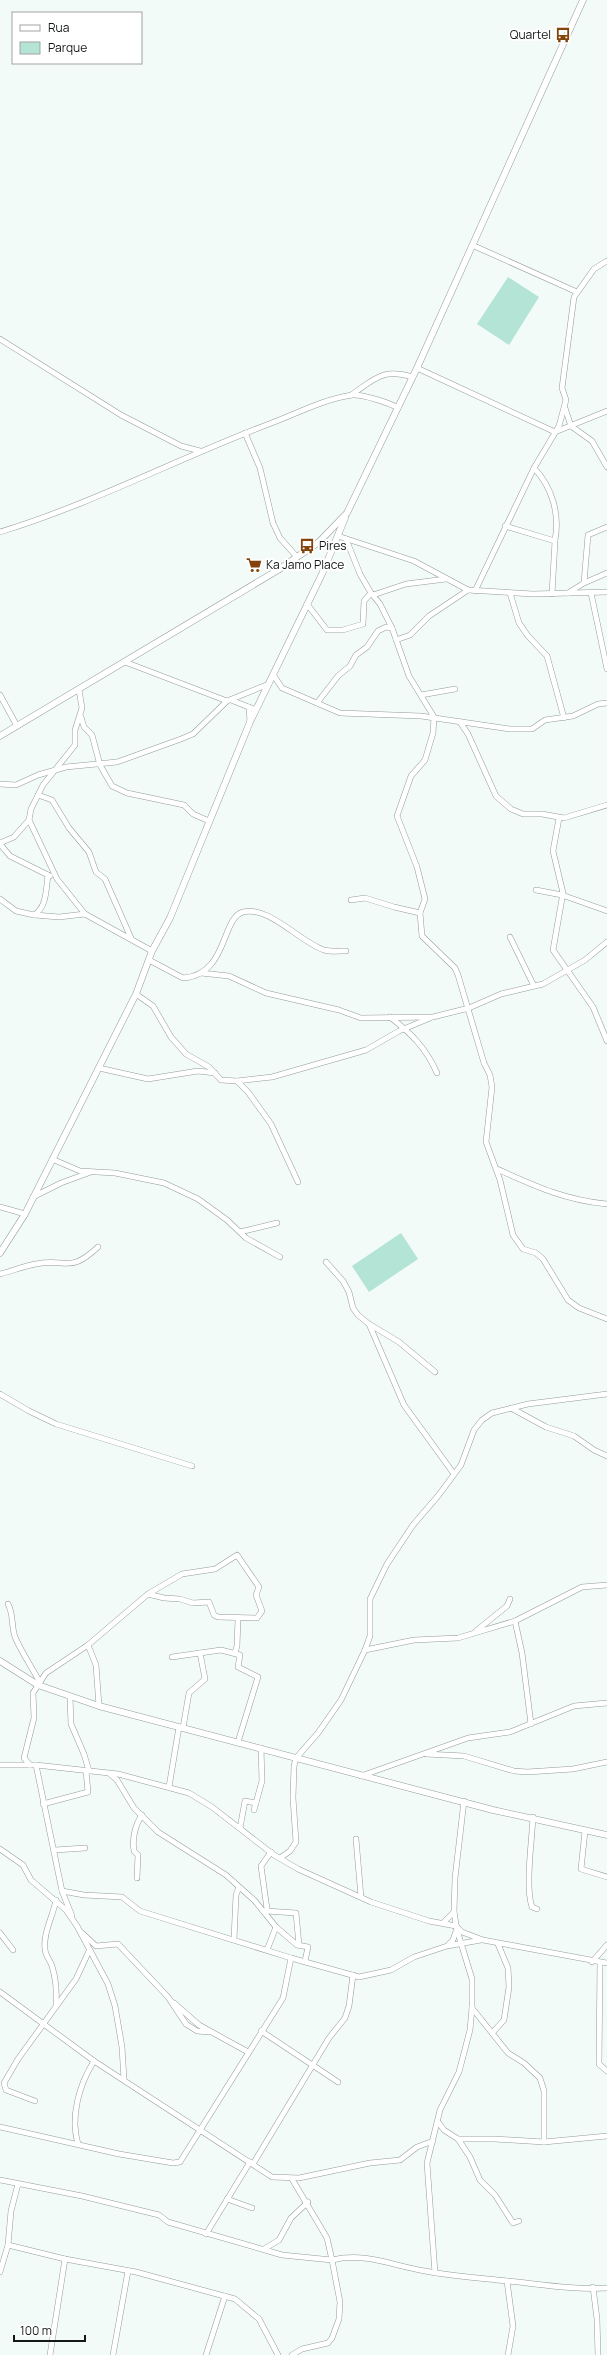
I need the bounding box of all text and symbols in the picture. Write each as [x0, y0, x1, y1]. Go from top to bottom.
legend [12, 12, 142, 64]
text: Rua [48, 19, 69, 36]
place label: Quartel [510, 26, 551, 43]
bus stop icon: Quartel [554, 26, 572, 44]
text: Parque [48, 39, 87, 56]
bus stop icon: Pires [298, 537, 316, 555]
place label: Pires [319, 537, 347, 554]
supermarket icon: Ka Jamo Place [245, 556, 263, 574]
place label: Ka Jamo Place [266, 556, 344, 573]
scale bar [14, 2317, 85, 2343]
text: 100 m [20, 2322, 52, 2339]

